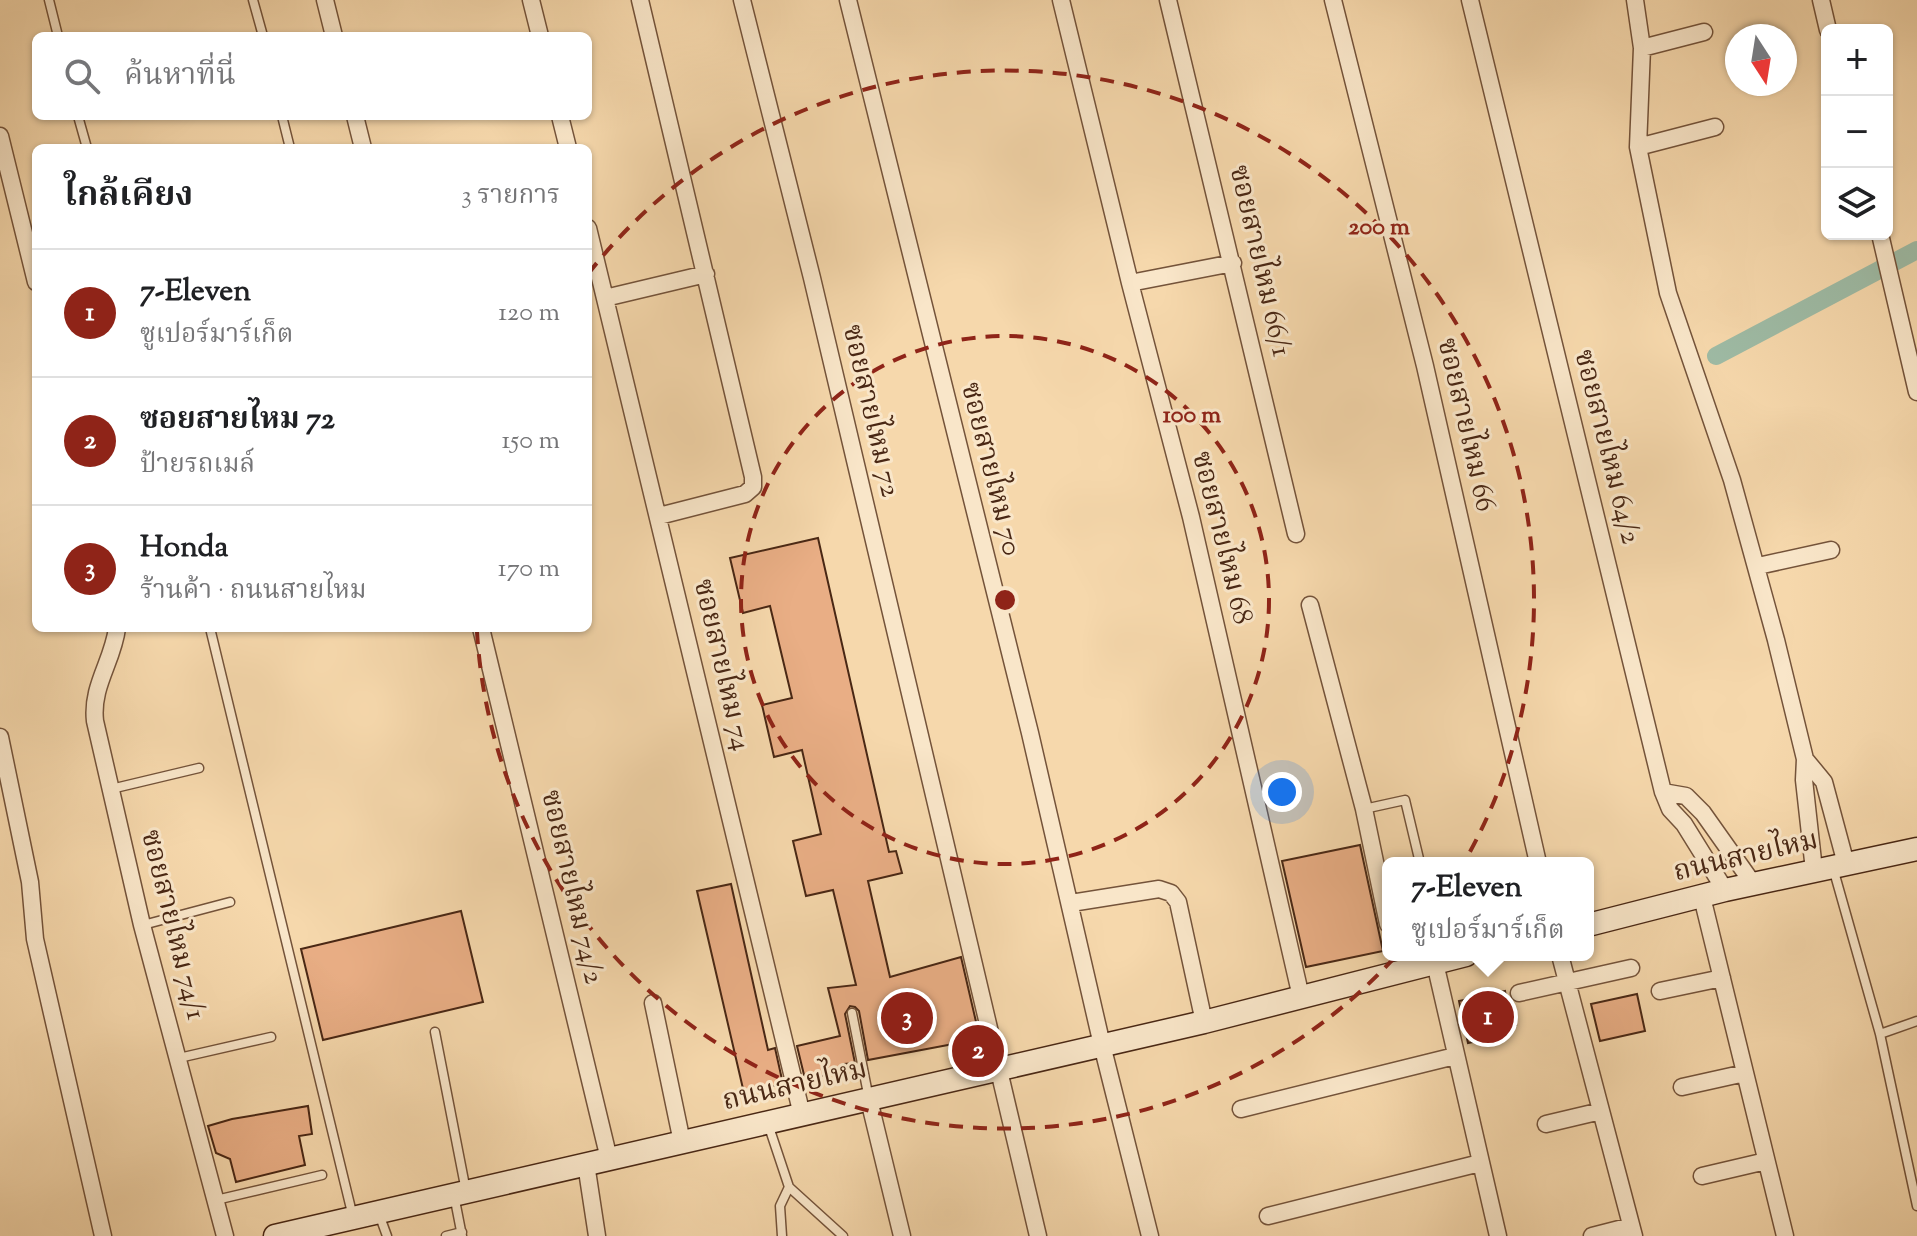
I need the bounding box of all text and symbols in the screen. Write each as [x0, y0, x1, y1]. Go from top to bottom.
north arrow [1725, 24, 1797, 96]
map controls [1821, 24, 1893, 240]
button: + [1821, 24, 1893, 96]
search box [32, 32, 592, 120]
icon: search [60, 54, 104, 98]
text: ค้นหาที่นี่ [124, 55, 236, 98]
button: − [1821, 96, 1893, 168]
street label: ซอยสายไหม 66/1 [1218, 161, 1302, 361]
button: layers [1821, 168, 1893, 240]
text: ใกล้เคียง [64, 172, 193, 221]
text: 3 รายการ [461, 178, 560, 215]
text: 200 m [1348, 211, 1410, 245]
text: 7-Eleven [140, 271, 251, 314]
text: 1 [86, 295, 94, 332]
text: 120 m [498, 295, 560, 332]
text: ซูเปอร์มาร์เก็ต [140, 317, 293, 354]
street label: ซอยสายไหม 72 [831, 320, 911, 501]
street label: ซอยสายไหม 66 [1426, 334, 1506, 516]
street label: ซอยสายไหม 64/2 [1563, 345, 1651, 548]
street label: ซอยสายไหม 70 [949, 378, 1033, 560]
text: ซอยสายไหม 72 [140, 399, 335, 442]
text: 100 m [1163, 399, 1221, 433]
text: 2 [84, 423, 96, 460]
text: 150 m [501, 423, 560, 460]
text: ป้ายรถเมล์ [140, 447, 255, 484]
street label: ซอยสายไหม 68 [1180, 447, 1264, 629]
text: Honda [140, 527, 228, 570]
text: 3 [85, 551, 95, 588]
text: 170 m [498, 551, 560, 588]
text: ร้านค้า · ถนนสายไหม [140, 573, 366, 610]
street label: ซอยสายไหม 74 [682, 575, 762, 755]
centre of rings [991, 586, 1019, 614]
your location [1262, 772, 1302, 812]
street label: ซอยสายไหม 74/2 [529, 786, 615, 988]
street label: ถนนสายไหม [1669, 819, 1822, 893]
street label: ซอยสายไหม 74/1 [129, 825, 217, 1024]
popup [1382, 857, 1594, 961]
text: 7-Eleven [1411, 867, 1522, 910]
text: ซูเปอร์มาร์เก็ต [1411, 913, 1565, 950]
pin: 1 [1462, 987, 1514, 1047]
pin: 3 [881, 988, 933, 1048]
pin: 2 [952, 1021, 1004, 1081]
street label: ถนนสายไหม [718, 1048, 871, 1122]

